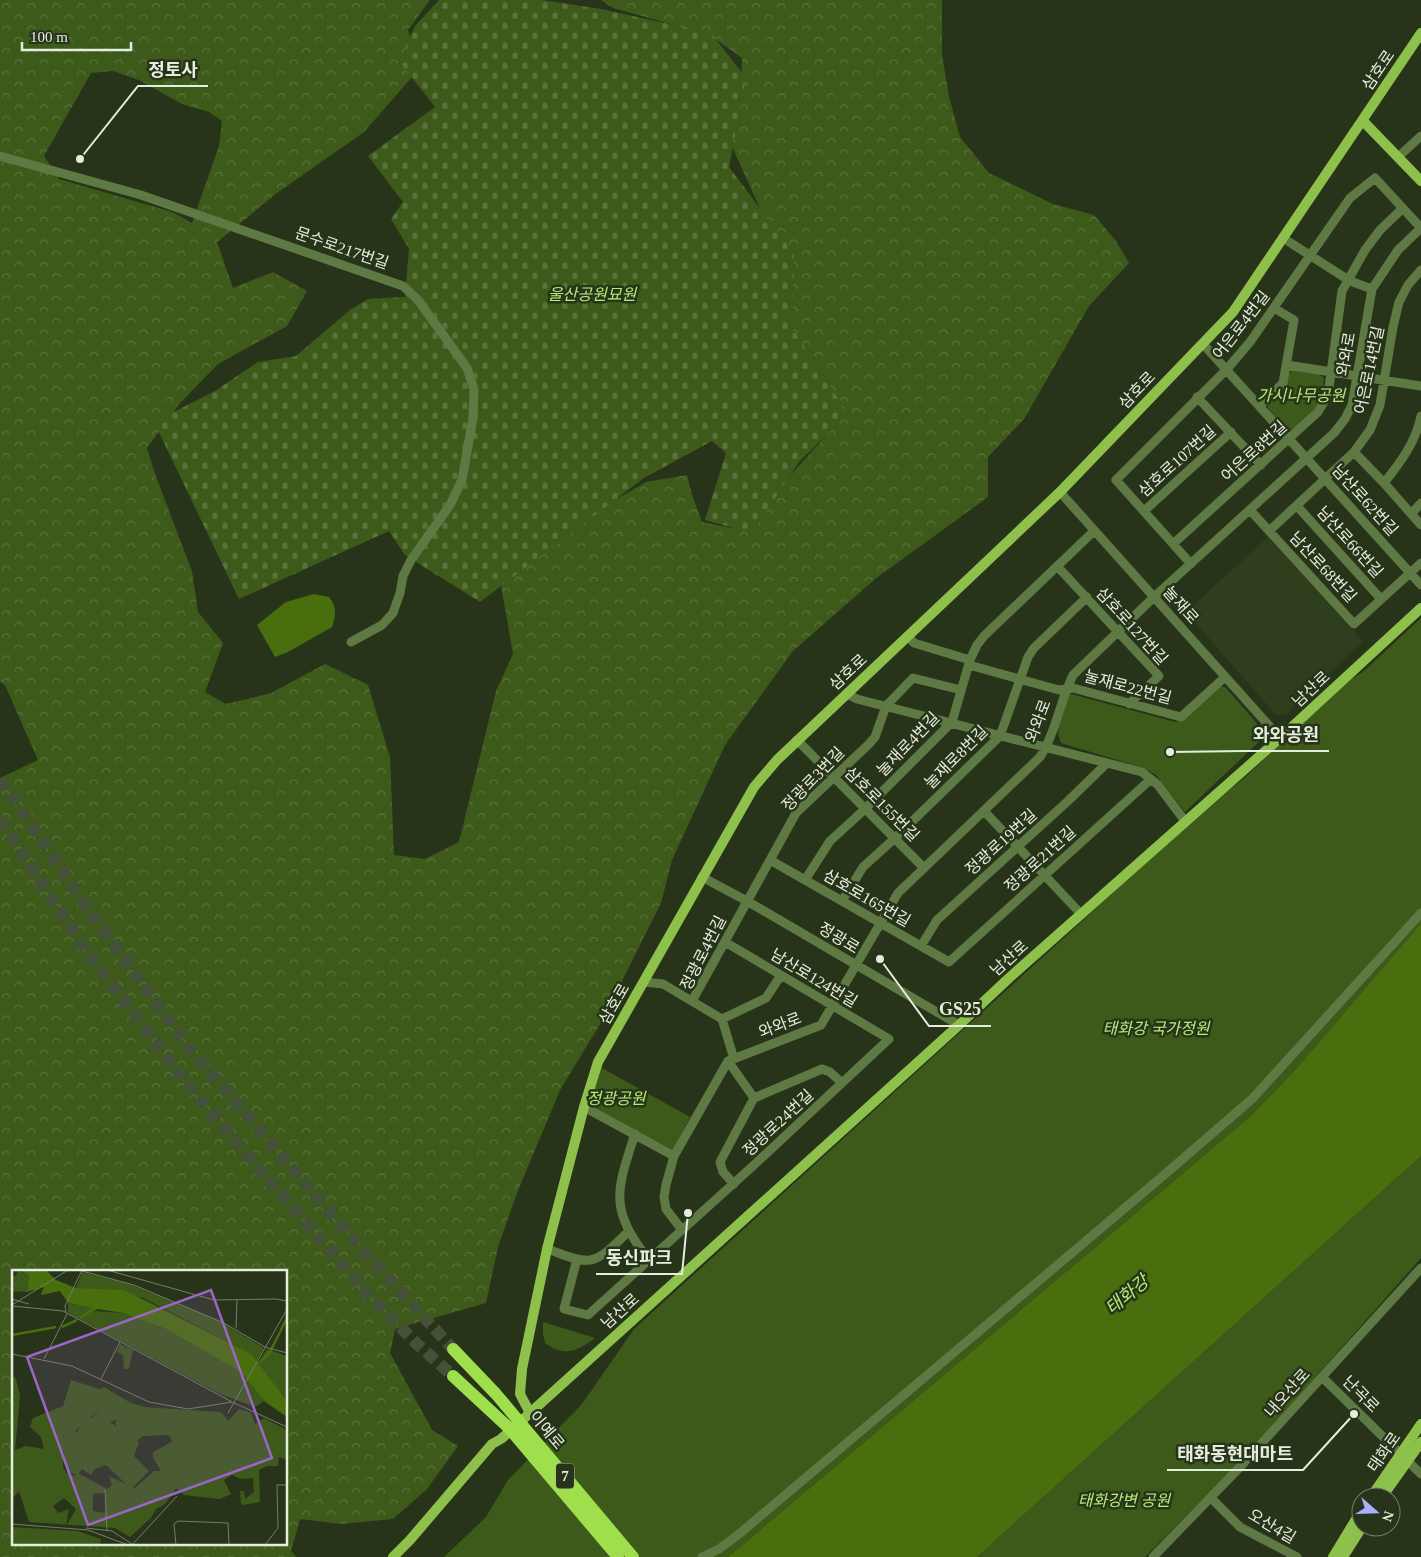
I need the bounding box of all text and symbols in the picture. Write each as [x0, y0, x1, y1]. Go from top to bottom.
scale bar [22, 20, 131, 52]
text: 100 m [30, 29, 68, 45]
street label: 삼호로 [1359, 47, 1398, 93]
callout: 정토사 [138, 53, 208, 86]
text: 정토사 [148, 60, 198, 80]
street label: 문수로217번길 [293, 224, 391, 272]
park label: 울산공원묘원 [548, 286, 637, 303]
street label: 어은로4번길 [1209, 288, 1273, 362]
street label: 어은로14번길 [1351, 324, 1387, 416]
street label: 와와로 [1334, 331, 1358, 377]
street label: 삼호로 [1116, 368, 1159, 412]
park label: 가시나무공원 [1257, 387, 1346, 404]
street label: 어은로8번길 [1218, 417, 1290, 485]
street label: 삼호로107번길 [1135, 422, 1219, 500]
street label: 남산로62번길 [1329, 461, 1401, 539]
street label: 남산로66번길 [1314, 503, 1386, 581]
street label: 남산로68번길 [1286, 528, 1360, 606]
street label: 눌재로 [1160, 583, 1202, 627]
street label: 삼호로127번길 [1093, 584, 1171, 668]
street label: 삼호로 [826, 651, 870, 693]
street label: 눌재로22번길 [1083, 667, 1173, 707]
street label: 남산로 [1289, 668, 1333, 710]
street label: 와와로 [1022, 697, 1054, 745]
street label: 눌재로4번길 [874, 709, 942, 779]
callout: 와와공원 [1243, 718, 1329, 751]
street label: 눌재로8번길 [921, 722, 991, 792]
text: 와와공원 [1253, 725, 1319, 745]
street label: 정광로3번길 [779, 744, 847, 814]
street label: 삼호로155번길 [841, 763, 923, 845]
street label: 정광로19번길 [962, 806, 1040, 878]
street label: 정광로21번길 [1001, 823, 1079, 895]
street label: 삼호로165번길 [820, 866, 914, 930]
street label: 정광로4번길 [677, 913, 729, 993]
street label: 정광로 [816, 919, 863, 957]
street label: 남산로 [987, 937, 1031, 979]
street label: 남산로124번길 [768, 946, 860, 1010]
street label: 삼호로 [596, 980, 633, 1027]
callout: GS25 [929, 993, 991, 1026]
text: GS25 [939, 999, 981, 1019]
street label: 와와로 [756, 1009, 804, 1041]
park label: 태화강 국가정원 [1102, 1020, 1211, 1037]
street label: 정광로24번길 [739, 1086, 817, 1160]
park label: 정광공원 [587, 1090, 647, 1107]
callout: 동신파크 [596, 1241, 682, 1274]
text: 동신파크 [606, 1248, 672, 1268]
inset map [12, 1270, 288, 1544]
water label: 태화강 [1102, 1270, 1154, 1319]
street label: 남산로 [598, 1290, 642, 1332]
street label: 내오산로 [1261, 1365, 1313, 1421]
street label: 난곡로 [1339, 1372, 1383, 1416]
street label: 이예로 [526, 1408, 568, 1453]
street label: 태화로 [1364, 1429, 1404, 1475]
callout: 태화동현대마트 [1167, 1437, 1303, 1470]
text: 태화동현대마트 [1177, 1444, 1293, 1464]
road number: 7 [556, 1464, 574, 1488]
north arrow [1351, 1487, 1401, 1537]
park label: 태화강변 공원 [1078, 1492, 1171, 1509]
street label: 오산4길 [1245, 1506, 1299, 1546]
text: N [1379, 1509, 1397, 1524]

